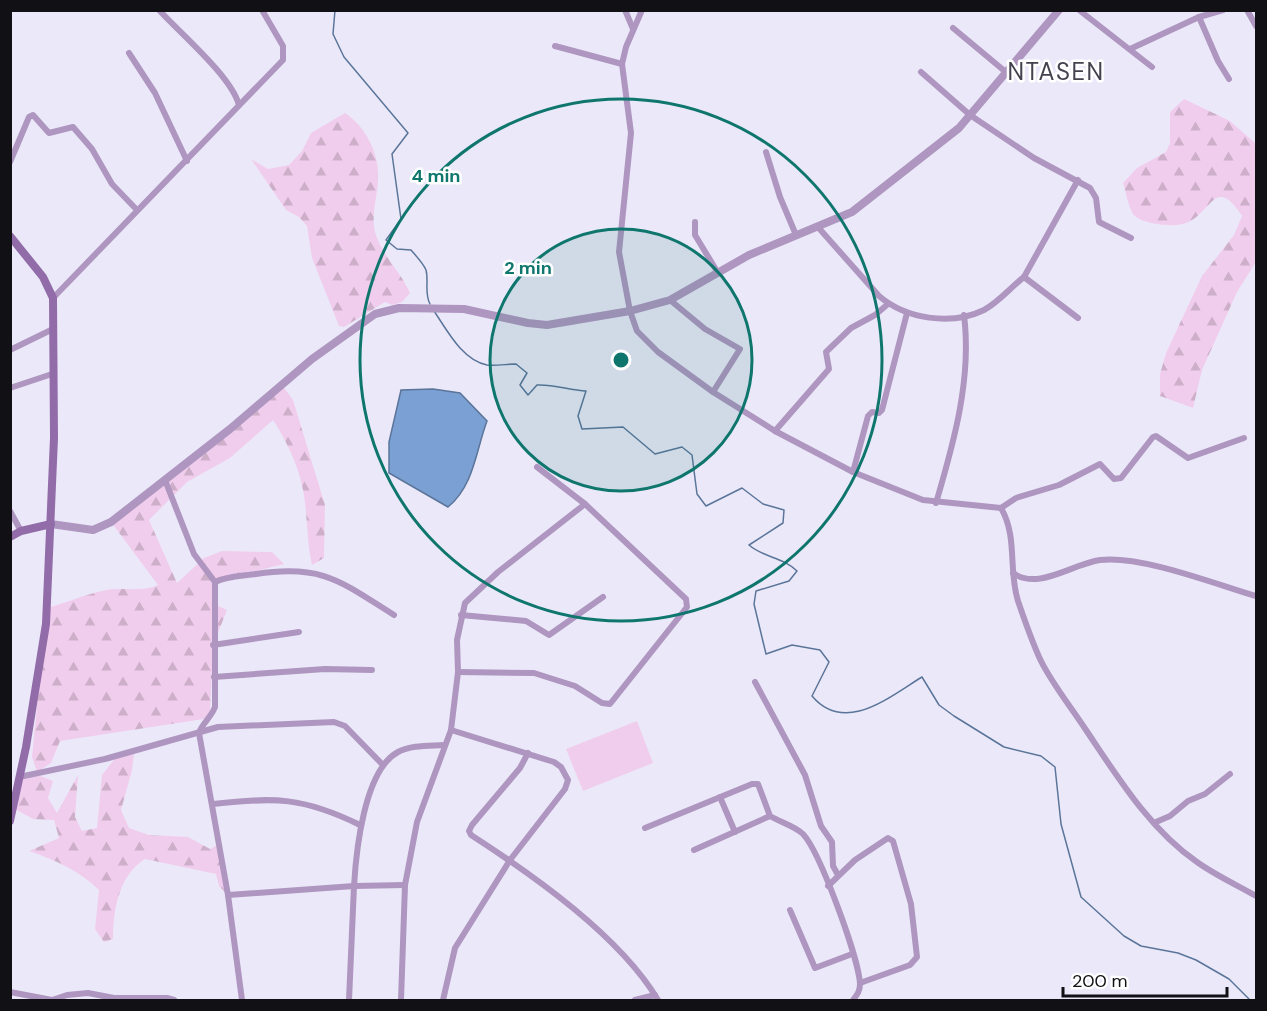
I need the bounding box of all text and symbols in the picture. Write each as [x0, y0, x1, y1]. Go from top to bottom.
district label: NTASEN [1007, 56, 1105, 87]
text: 4 min [412, 164, 460, 188]
text: 2 min [504, 256, 552, 280]
centre of rings [611, 350, 631, 370]
scale bar [1063, 960, 1226, 998]
text: 200 m [1072, 969, 1128, 993]

